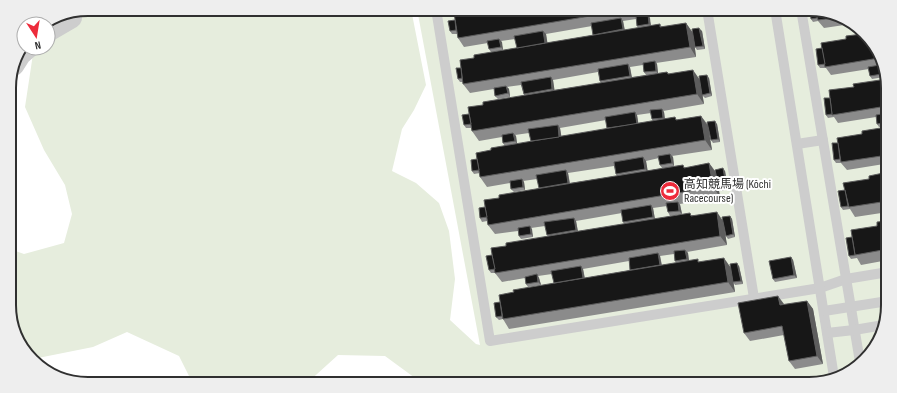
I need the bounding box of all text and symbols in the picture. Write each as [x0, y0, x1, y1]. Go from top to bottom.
north arrow [16, 16, 56, 56]
text: N [34, 38, 42, 52]
place label: 高知競馬場 (Kōchi Racecourse) [684, 177, 771, 206]
sports icon: 高知競馬場 (Kōchi Racecourse) [659, 180, 681, 202]

